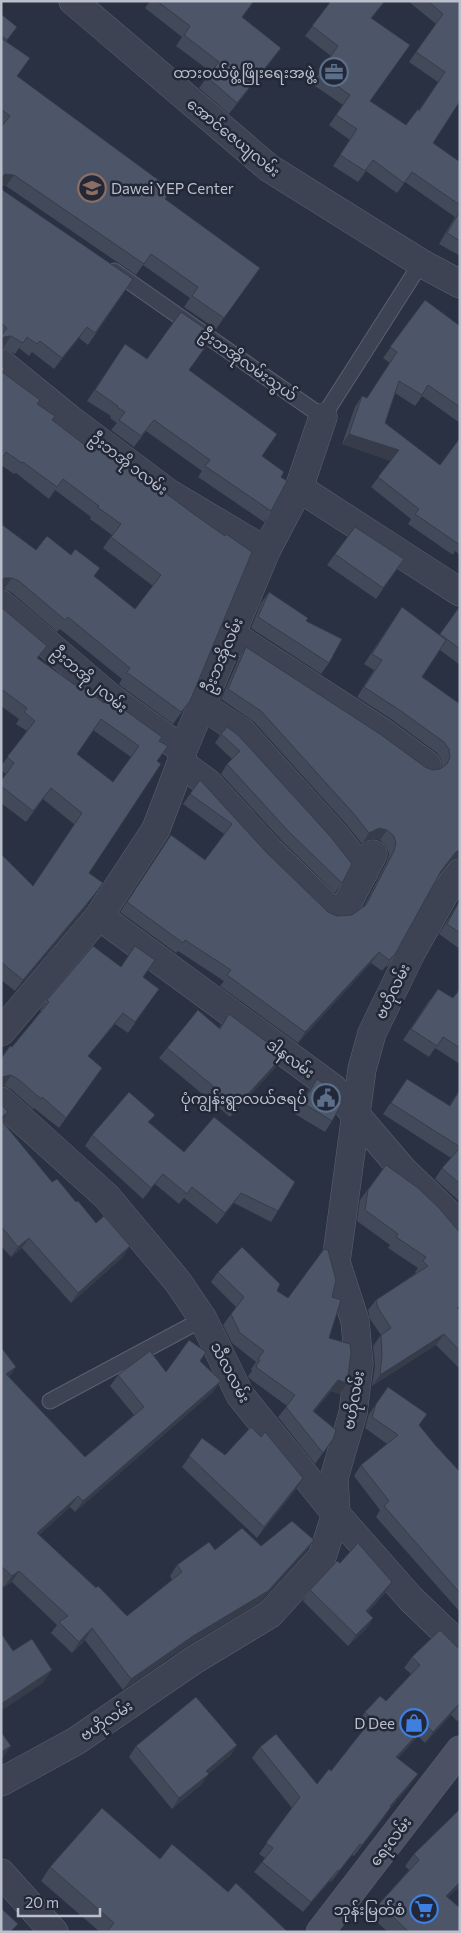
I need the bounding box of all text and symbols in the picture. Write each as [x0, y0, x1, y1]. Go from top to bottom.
office icon: ထားဝယ်ဖွံ့ဖြိုးရေးအဖွဲ့ [319, 57, 349, 87]
place label: ထားဝယ်ဖွံ့ဖြိုးရေးအဖွဲ့ [173, 63, 317, 85]
street label: အောင်ဇေယျလမ်း [181, 94, 284, 183]
school or university icon: Dawei YEP Center [77, 173, 107, 203]
place label: Dawei YEP Center [111, 179, 234, 197]
street label: ဦးဘအိုလမ်းသွယ် [195, 324, 301, 407]
street label: ဦးဘအို ၁လမ်း [84, 428, 171, 501]
street label: ဦးဘအိုလမ်း [198, 615, 250, 697]
street label: ဦးဘအို ၂လမ်း [46, 642, 131, 719]
street label: ဗဟိုလမ်း [371, 960, 417, 1023]
street label: ဒါနလမ်း [261, 1035, 318, 1085]
public building icon: ပုံကျွန်းရွာလယ်ဇရပ် [311, 1083, 341, 1113]
place label: ပုံကျွန်းရွာလယ်ဇရပ် [181, 1089, 307, 1112]
street label: သီလလမ်း [208, 1339, 254, 1405]
street label: ဗဟိုလမ်း [339, 1369, 371, 1431]
street label: ဗဟိုလမ်း [76, 1696, 138, 1747]
shop icon: D Dee [399, 1708, 429, 1738]
place label: D Dee [354, 1714, 395, 1732]
street label: ရေးလမ်း [365, 1813, 418, 1871]
scale bar [18, 1886, 100, 1918]
text: 20 m [25, 1893, 59, 1911]
supermarket icon: ဘုန်းမြတ်စံ [409, 1894, 439, 1924]
place label: ဘုန်းမြတ်စံ [334, 1900, 405, 1922]

